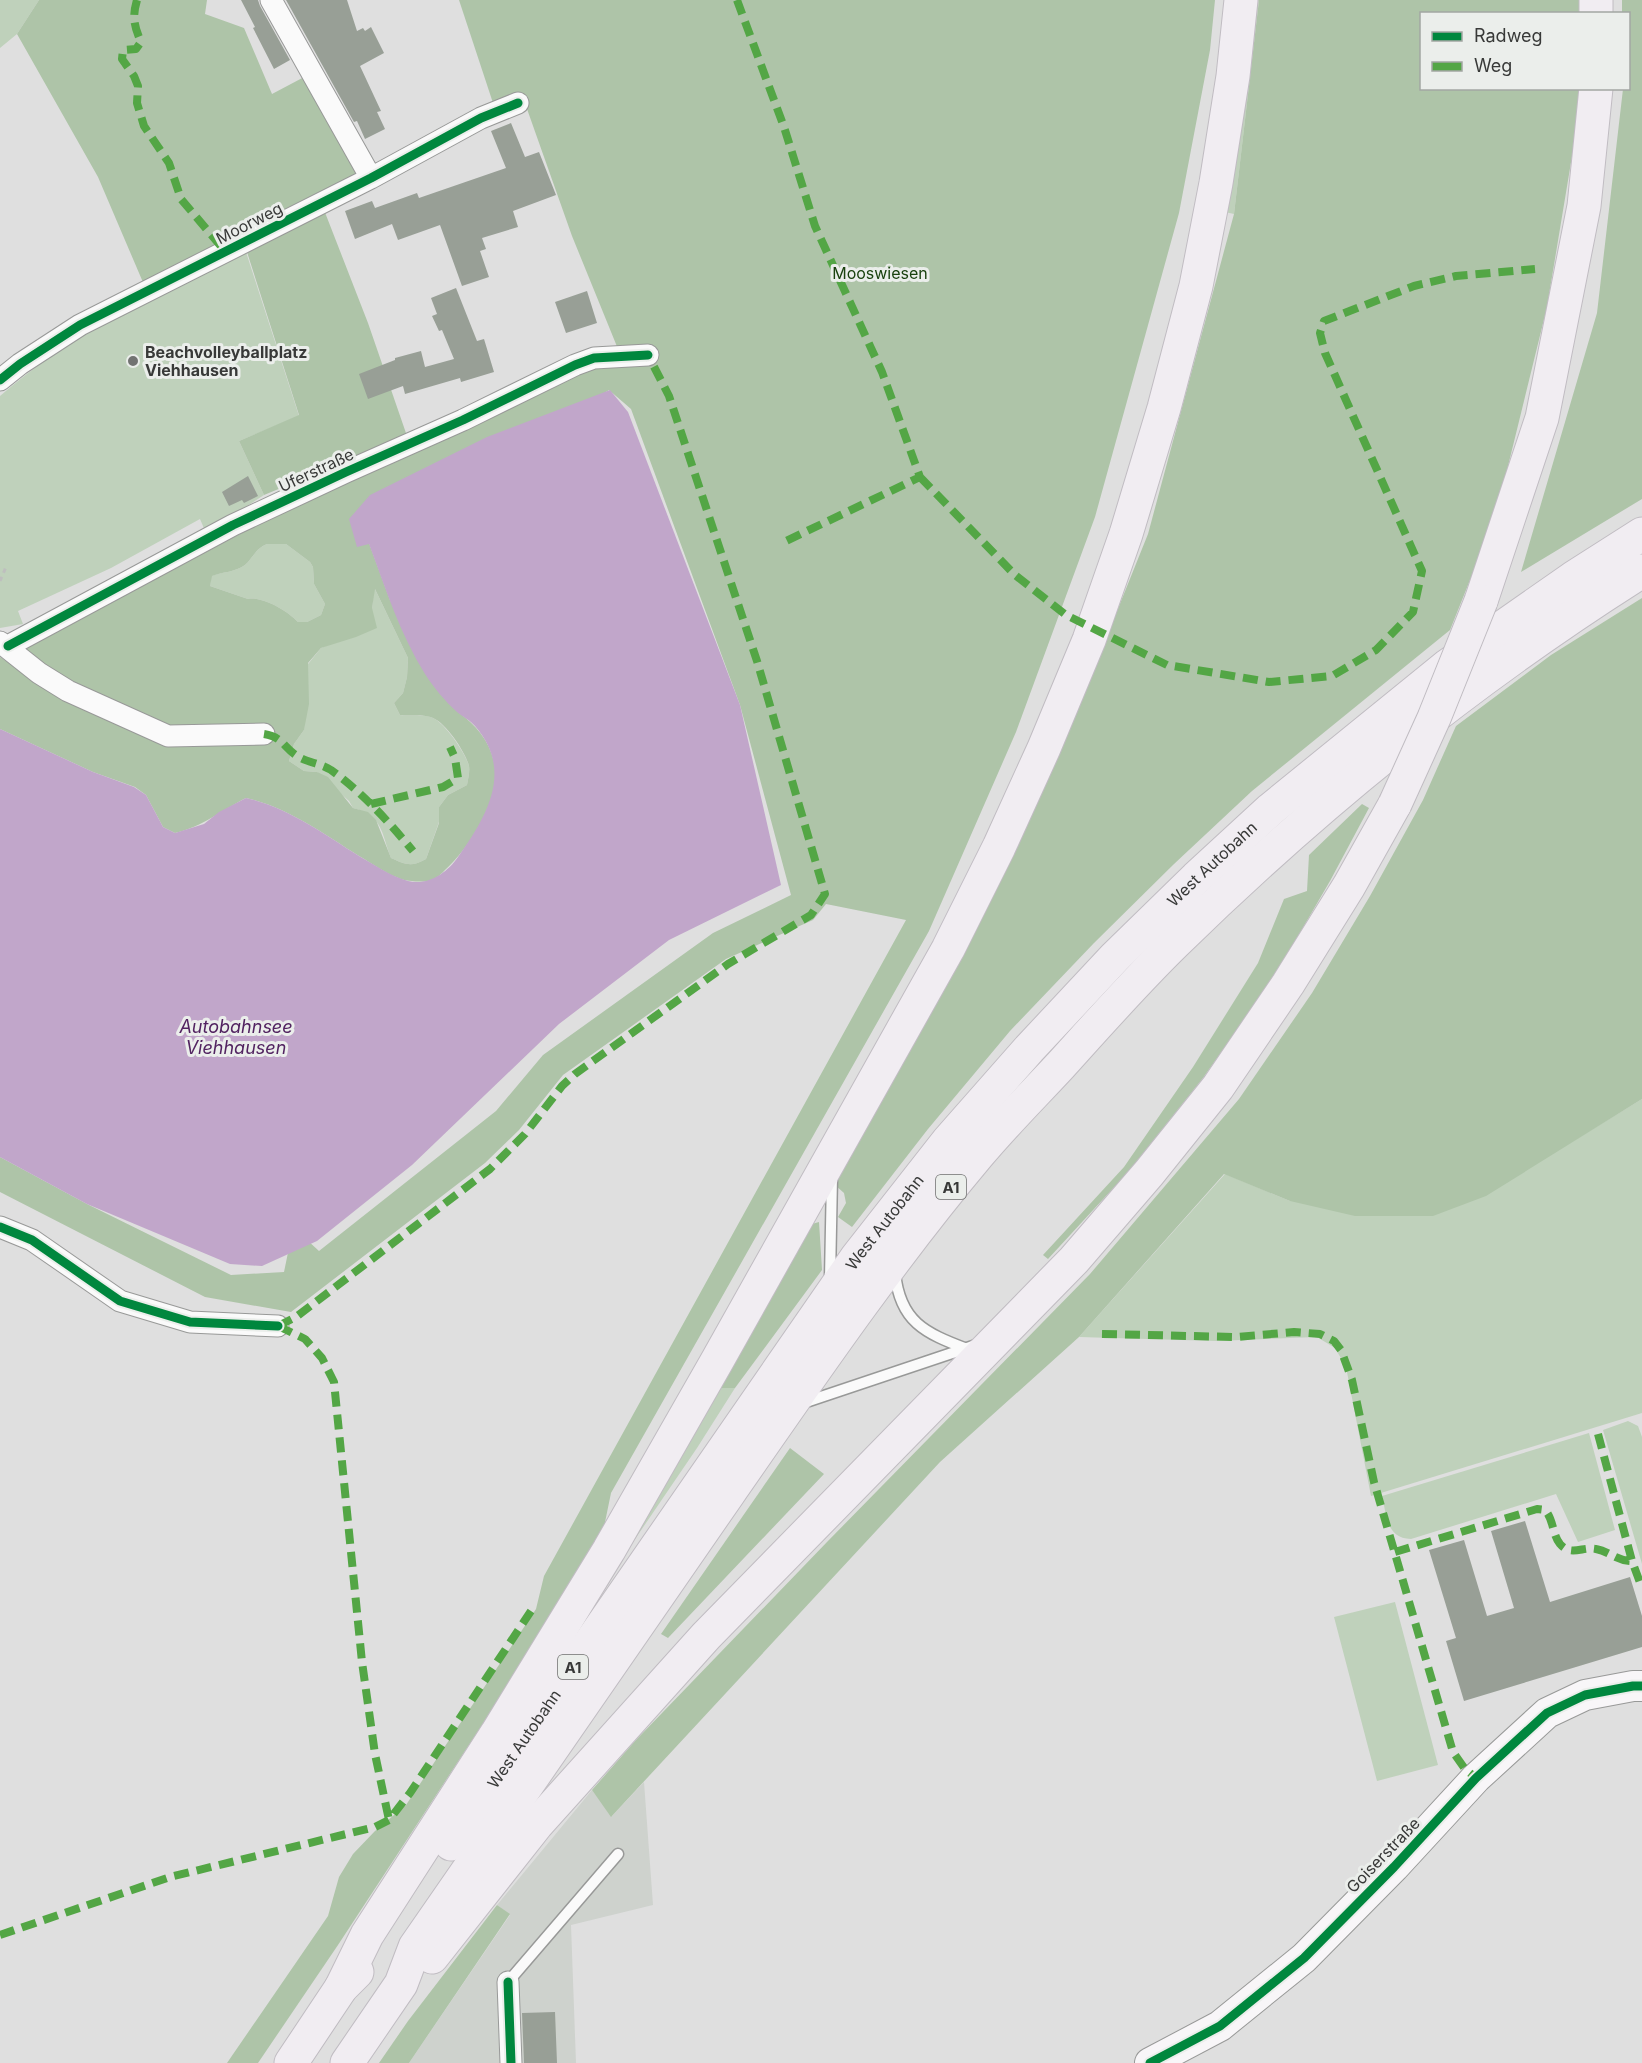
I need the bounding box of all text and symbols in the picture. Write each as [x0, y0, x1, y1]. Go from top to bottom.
legend [1420, 12, 1630, 90]
text: Radweg [1474, 25, 1543, 46]
text: Weg [1474, 55, 1512, 76]
street label: Moorweg [212, 198, 286, 248]
park label: Mooswiesen [832, 263, 928, 283]
place label: Beachvolleyballplatz Viehhausen [145, 342, 307, 380]
marker: Beachvolleyballplatz Viehhausen [126, 354, 140, 368]
street label: Uferstraße [275, 444, 357, 496]
street label: West Autobahn [1163, 817, 1261, 911]
water label: Autobahnsee Viehhausen [178, 1016, 293, 1058]
street label: West Autobahn [841, 1171, 928, 1274]
road number: A1 [936, 1175, 966, 1199]
road number: A1 [558, 1655, 588, 1679]
street label: West Autobahn [483, 1686, 565, 1792]
street label: Goiserstraße [1342, 1813, 1424, 1897]

